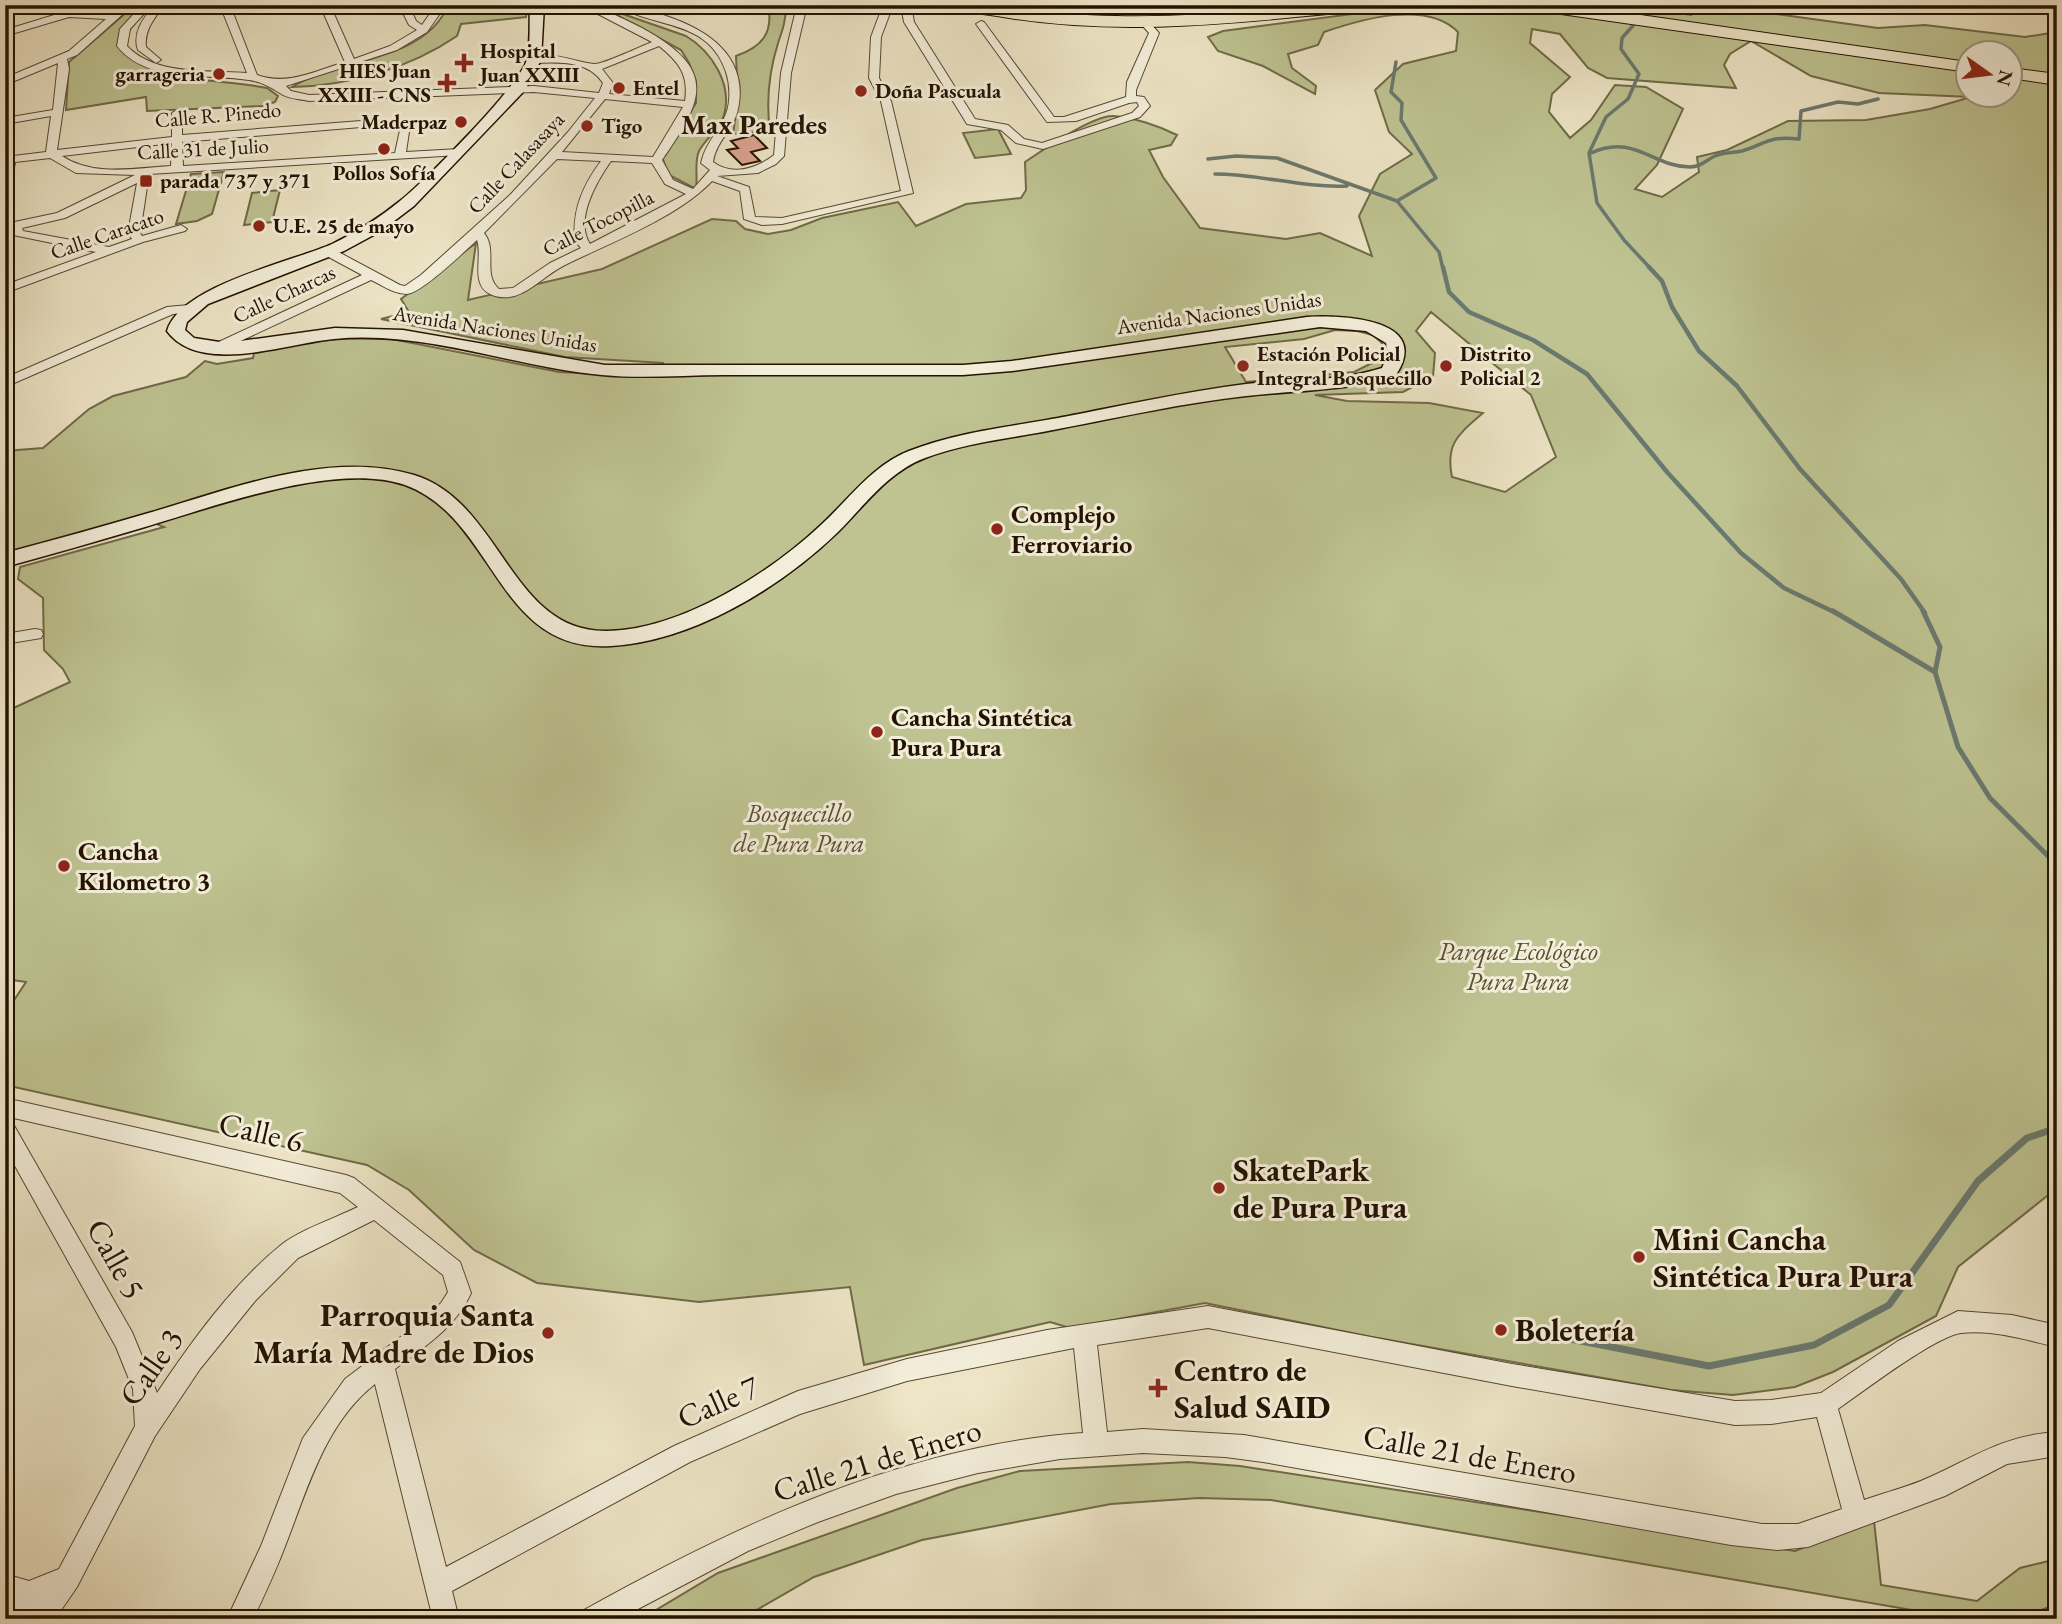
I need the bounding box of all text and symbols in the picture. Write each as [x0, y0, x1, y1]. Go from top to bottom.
place label: Hospital Juan XXIII [478, 37, 580, 88]
north arrow [1954, 38, 2024, 108]
marker: Hospital Juan XXIII [454, 53, 474, 73]
place label: HIES Juan XXIII - CNS [317, 57, 431, 108]
place label: garrageria [116, 60, 206, 87]
marker: garrageria [211, 66, 227, 82]
text: N [1991, 68, 2019, 89]
marker: HIES Juan XXIII - CNS [437, 73, 457, 93]
place label: Entel [633, 74, 679, 101]
place label: Doña Pascuala [875, 77, 1002, 104]
marker: Entel [611, 80, 627, 96]
marker: Doña Pascuala [853, 83, 869, 99]
street label: Calle R. Pinedo [154, 96, 282, 133]
street label: Calle Calasasaya [461, 106, 570, 219]
district label: Max Paredes [681, 106, 827, 142]
place label: Maderpaz [361, 108, 447, 135]
place label: Tigo [601, 112, 643, 139]
marker: Maderpaz [453, 114, 469, 130]
marker: Tigo [579, 118, 595, 134]
street label: Calle 31 de Julio [136, 132, 270, 165]
marker: Pollos Sofía [376, 141, 392, 157]
place label: Pollos Sofía [333, 159, 436, 186]
place label: parada 737 y 371 [160, 167, 311, 194]
marker: parada 737 y 371 [138, 173, 154, 189]
street label: Calle Tocopilla [538, 183, 658, 262]
street label: Calle Caracato [47, 202, 167, 266]
place label: U.E. 25 de mayo [273, 212, 415, 239]
marker: U.E. 25 de mayo [251, 218, 267, 234]
street label: Calle Charcas [228, 258, 340, 329]
street label: Avenida Naciones Unidas [1114, 285, 1323, 340]
street label: Avenida Naciones Unidas [390, 299, 599, 358]
place label: Estación Policial Integral Bosquecillo [1257, 340, 1432, 391]
place label: Distrito Policial 2 [1460, 340, 1541, 391]
marker: Estación Policial Integral Bosquecillo [1235, 358, 1251, 374]
marker: Distrito Policial 2 [1438, 358, 1454, 374]
place label: Complejo Ferroviario [1011, 497, 1132, 561]
marker: Complejo Ferroviario [989, 521, 1005, 537]
place label: Cancha Sintética Pura Pura [891, 700, 1073, 764]
marker: Cancha Sintética Pura Pura [869, 724, 885, 740]
park label: Bosquecillo de Pura Pura [734, 796, 864, 860]
place label: Cancha Kilometro 3 [78, 834, 211, 898]
marker: Cancha Kilometro 3 [56, 858, 72, 874]
park label: Parque Ecológico Pura Pura [1438, 934, 1598, 998]
street label: Calle 6 [215, 1102, 307, 1162]
place label: SkatePark de Pura Pura [1233, 1149, 1408, 1228]
marker: SkatePark de Pura Pura [1211, 1180, 1227, 1196]
street label: Calle 5 [77, 1212, 155, 1306]
place label: Mini Cancha Sintética Pura Pura [1653, 1218, 1914, 1297]
marker: Mini Cancha Sintética Pura Pura [1631, 1249, 1647, 1265]
place label: Parroquia Santa María Madre de Dios [253, 1294, 535, 1373]
place label: Boletería [1515, 1309, 1636, 1351]
street label: Calle 3 [109, 1320, 193, 1414]
marker: Boletería [1493, 1322, 1509, 1338]
marker: Parroquia Santa María Madre de Dios [540, 1325, 556, 1341]
place label: Centro de Salud SAID [1174, 1349, 1330, 1428]
street label: Calle 7 [671, 1365, 766, 1438]
marker: Centro de Salud SAID [1148, 1378, 1168, 1398]
street label: Calle 21 de Enero [768, 1408, 986, 1512]
street label: Calle 21 de Enero [1360, 1415, 1580, 1493]

